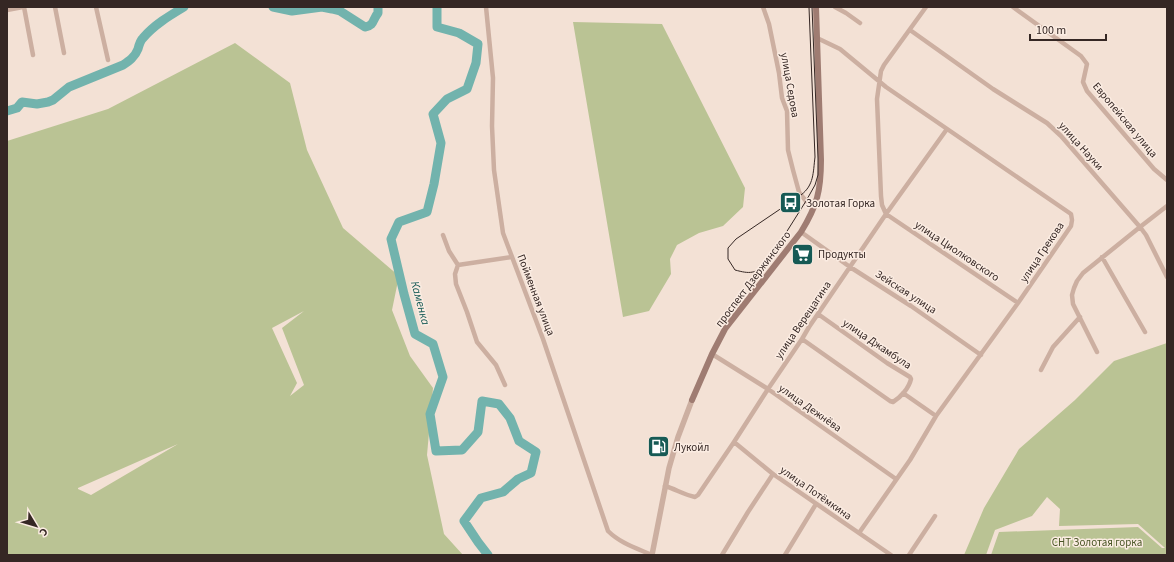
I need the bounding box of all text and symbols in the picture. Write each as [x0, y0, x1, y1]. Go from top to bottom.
scale bar [1030, 16, 1106, 42]
text: 100 m [1036, 22, 1066, 39]
street label: улица Седова [777, 51, 803, 119]
street label: Европейская улица [1089, 79, 1161, 161]
street label: улица Науки [1055, 118, 1107, 174]
bus stop icon: Золотая Горка [777, 190, 803, 216]
place label: Золотая Горка [806, 196, 875, 211]
street label: улица Циолковского [912, 217, 1002, 285]
street label: улица Грекова [1016, 219, 1068, 285]
street label: проспект Дзержинского [712, 228, 794, 330]
supermarket icon: Продукты [789, 241, 815, 267]
place label: Продукты [818, 247, 866, 262]
street label: Пойменная улица [514, 252, 558, 338]
street label: Зейская улица [872, 267, 940, 317]
street label: улица Верещагина [771, 278, 835, 362]
water label: Каменка [406, 279, 434, 327]
street label: улица Джамбула [839, 315, 915, 373]
street label: улица Дежнёва [775, 381, 845, 435]
fuel station icon: Лукойл [645, 434, 671, 460]
place label: Лукойл [674, 440, 709, 455]
street label: улица Потёмкина [777, 463, 855, 523]
north arrow [16, 506, 56, 546]
text: С [35, 525, 51, 539]
park label: СНТ Золотая горка [1052, 535, 1142, 550]

